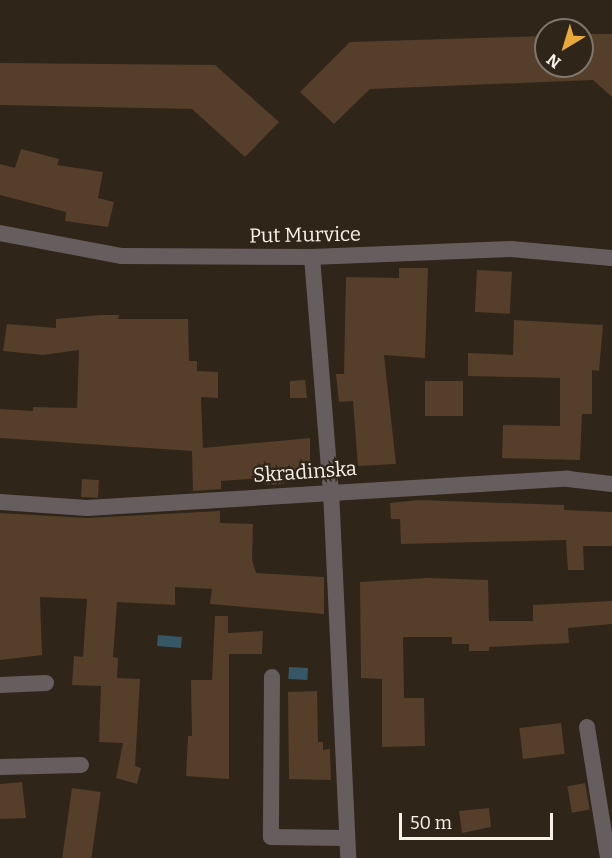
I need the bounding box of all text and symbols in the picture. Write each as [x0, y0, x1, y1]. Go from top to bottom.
north arrow [534, 18, 594, 78]
text: N [543, 50, 565, 72]
street label: Put Murvice [249, 222, 361, 248]
street label: Skradinska [252, 456, 358, 488]
scale bar [402, 801, 556, 839]
text: 50 m [410, 812, 452, 834]

